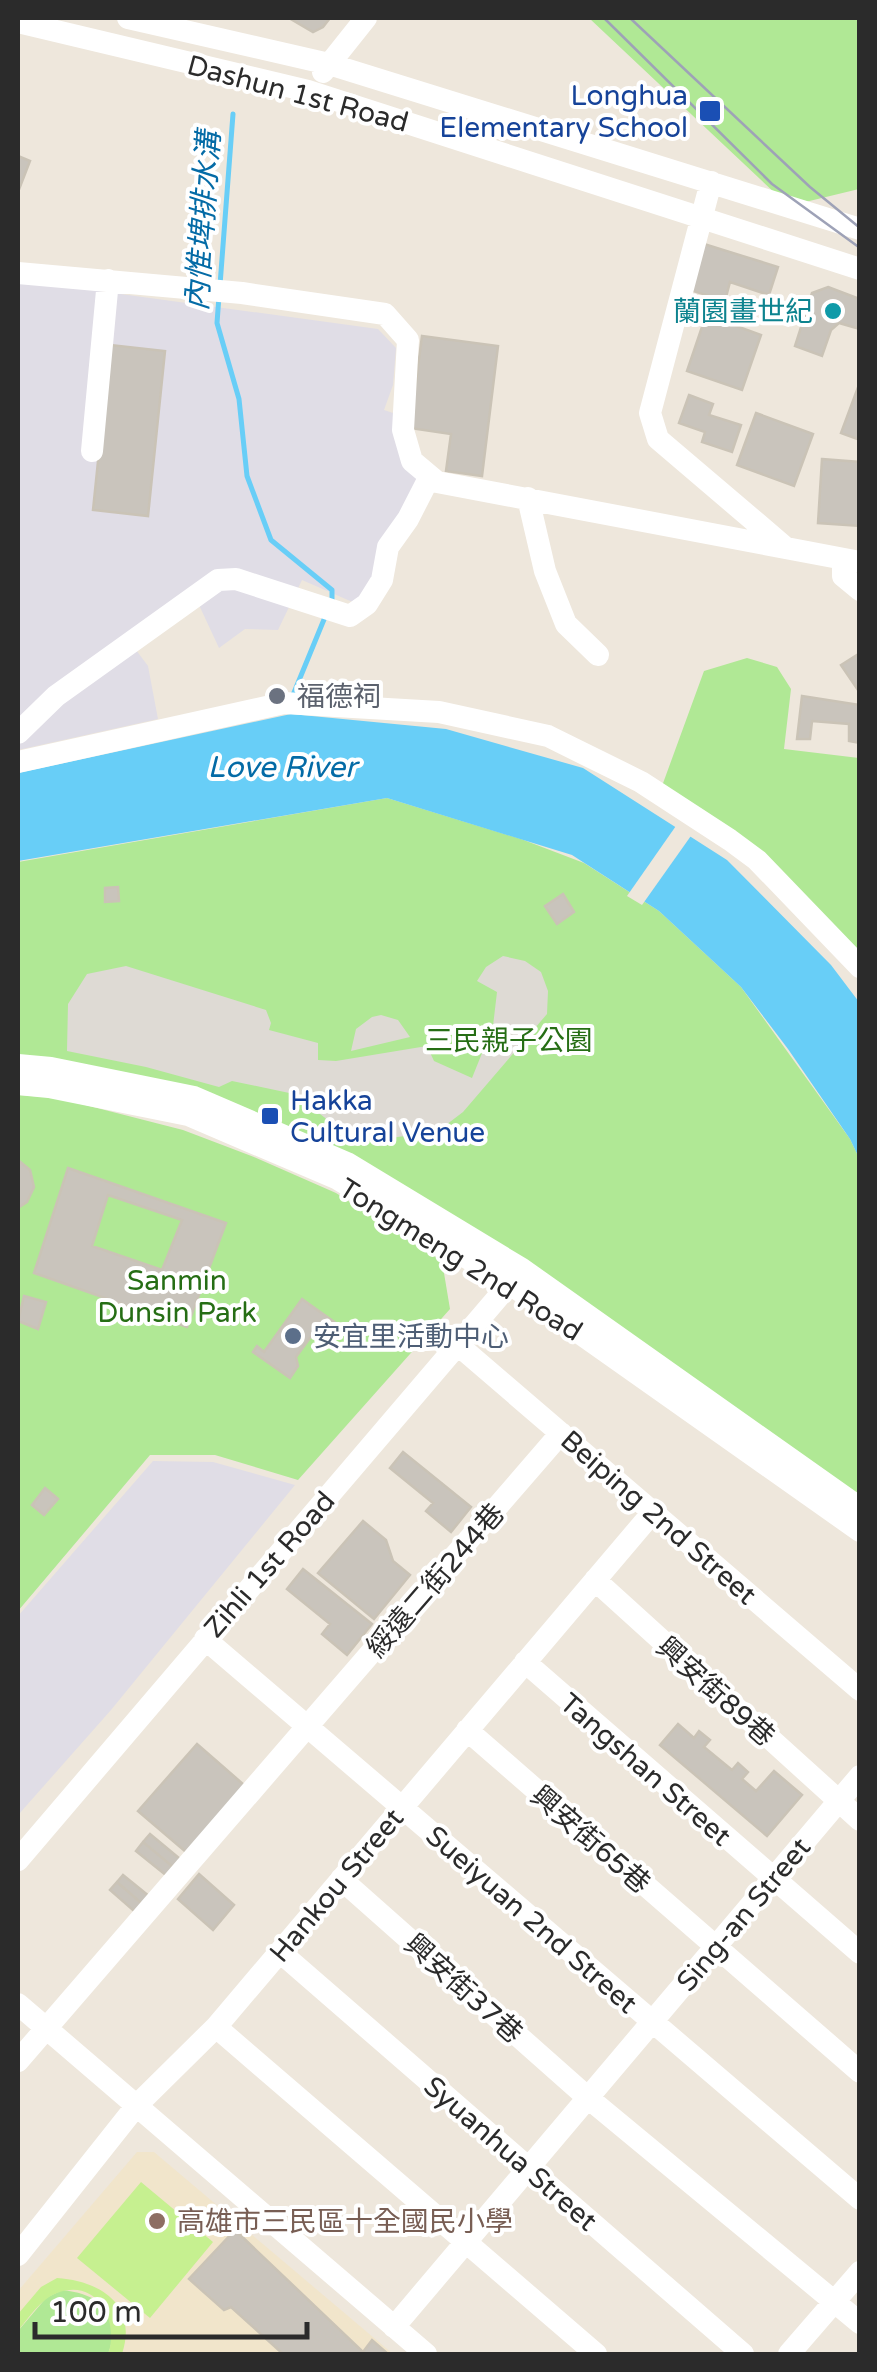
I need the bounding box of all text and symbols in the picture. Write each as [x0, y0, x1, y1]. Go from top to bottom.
street label: Dashun 1st Road [183, 48, 412, 140]
place label: Longhua Elementary School [439, 79, 688, 145]
marker: Longhua Elementary School [697, 98, 723, 124]
water label: 內惟埤排水溝 [179, 126, 229, 312]
place label: 蘭園畫世紀 [673, 295, 813, 329]
marker: 蘭園畫世紀 [822, 300, 844, 322]
place label: 福德祠 [297, 680, 381, 714]
marker: 福德祠 [266, 685, 288, 707]
water label: Love River [208, 749, 360, 786]
park label: 三民親子公園 [425, 1024, 593, 1058]
place label: Hakka Cultural Venue [290, 1084, 485, 1150]
marker: Hakka Cultural Venue [259, 1105, 281, 1127]
street label: Tongmeng 2nd Road [333, 1171, 588, 1349]
park label: Sanmin Dunsin Park [97, 1264, 257, 1330]
place label: 安宜里活動中心 [313, 1320, 509, 1354]
marker: 安宜里活動中心 [282, 1325, 304, 1347]
street label: Beiping 2nd Street [553, 1423, 763, 1612]
street label: Zihli 1st Road [197, 1485, 342, 1645]
street label: 綏遠二街244巷 [360, 1497, 512, 1665]
street label: 興安街89巷 [649, 1630, 781, 1754]
street label: Tangshan Street [553, 1686, 738, 1854]
street label: 興安街65巷 [524, 1779, 657, 1901]
street label: Hankou Street [263, 1802, 411, 1969]
street label: Sueiyuan 2nd Street [419, 1819, 644, 2021]
street label: Sing-an Street [670, 1831, 818, 1998]
street label: 興安街37巷 [397, 1927, 529, 2051]
street label: Syuanhua Street [417, 2069, 604, 2238]
place label: 高雄市三民區十全國民小學 [177, 2205, 513, 2239]
marker: 高雄市三民區十全國民小學 [146, 2210, 168, 2232]
scale bar [35, 2277, 308, 2339]
text: 100 m [50, 2294, 142, 2331]

